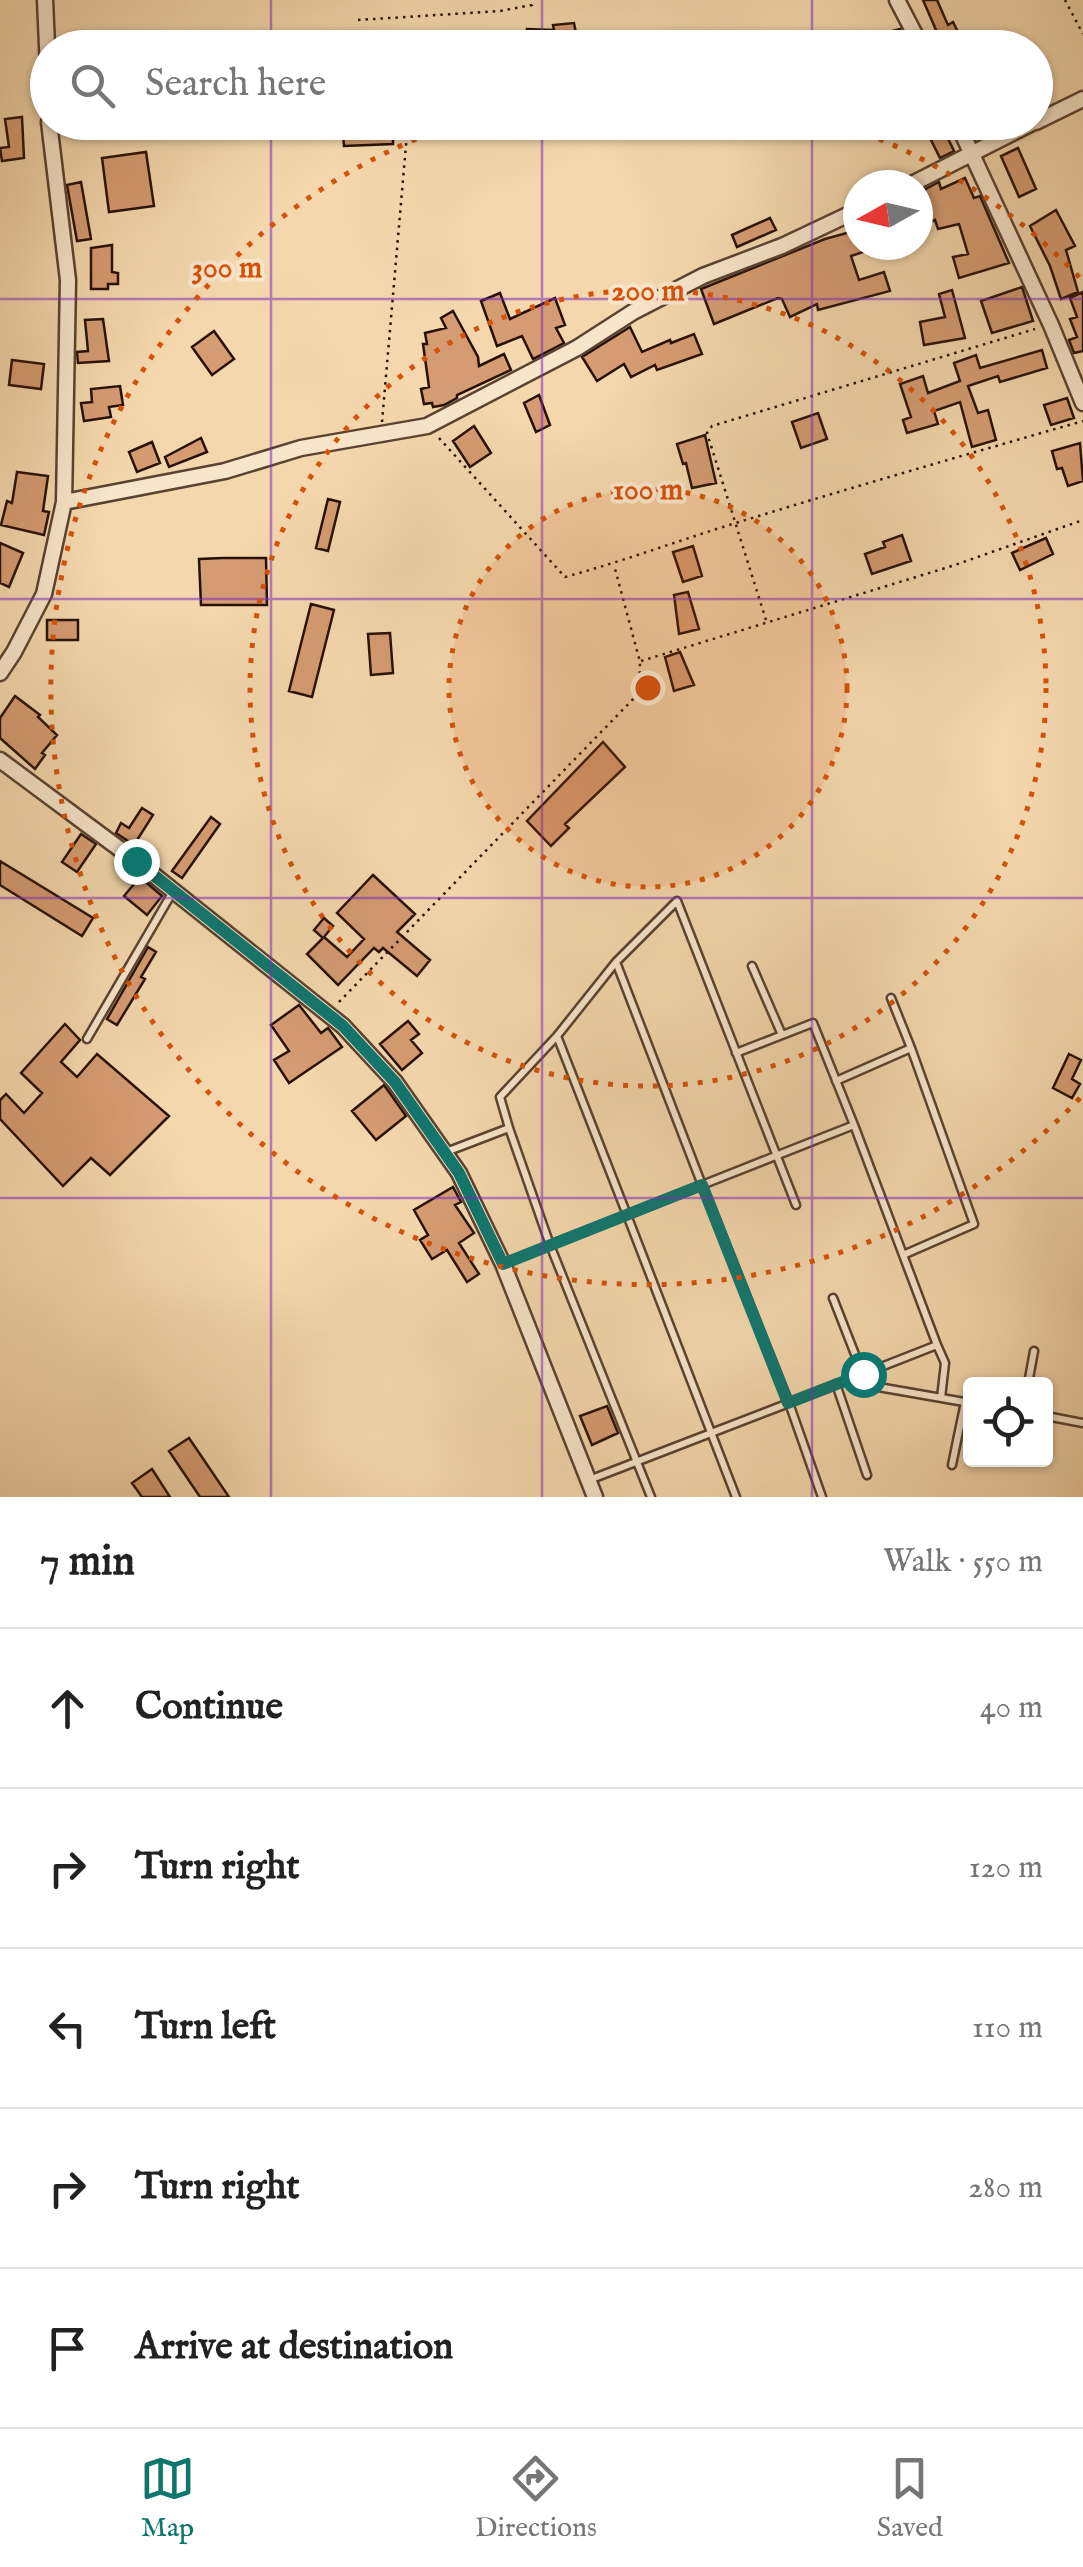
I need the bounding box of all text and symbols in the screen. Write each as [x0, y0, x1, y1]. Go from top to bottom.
search box [30, 30, 1053, 140]
icon: search [65, 58, 120, 113]
text: Search here [145, 61, 326, 109]
north arrow [843, 170, 933, 260]
text: 300 m [192, 250, 262, 288]
text: 200 m [611, 273, 685, 311]
text: 100 m [613, 472, 683, 510]
centre of rings [630, 670, 666, 706]
route end [114, 839, 160, 885]
route start [841, 1352, 887, 1398]
map controls [963, 1377, 1053, 1467]
button: locate [963, 1377, 1053, 1467]
text: 7 min [40, 1536, 135, 1589]
text: Walk · 550 m [883, 1542, 1043, 1583]
icon: ahead [40, 1681, 95, 1736]
text: Continue [135, 1684, 283, 1732]
text: 40 m [980, 1688, 1043, 1729]
icon: right [40, 1841, 95, 1896]
text: Turn right [135, 1844, 299, 1892]
text: 120 m [969, 1848, 1043, 1889]
icon: left [40, 2001, 95, 2056]
text: Turn left [135, 2004, 276, 2052]
text: 110 m [972, 2008, 1043, 2049]
icon: right [40, 2161, 95, 2216]
text: Turn right [135, 2164, 299, 2212]
text: 280 m [968, 2168, 1043, 2209]
icon: arrive [40, 2321, 95, 2376]
text: Arrive at destination [135, 2324, 453, 2372]
tab: Map [140, 2451, 195, 2546]
tab: Directions [475, 2451, 597, 2546]
tab: Saved [877, 2451, 943, 2546]

